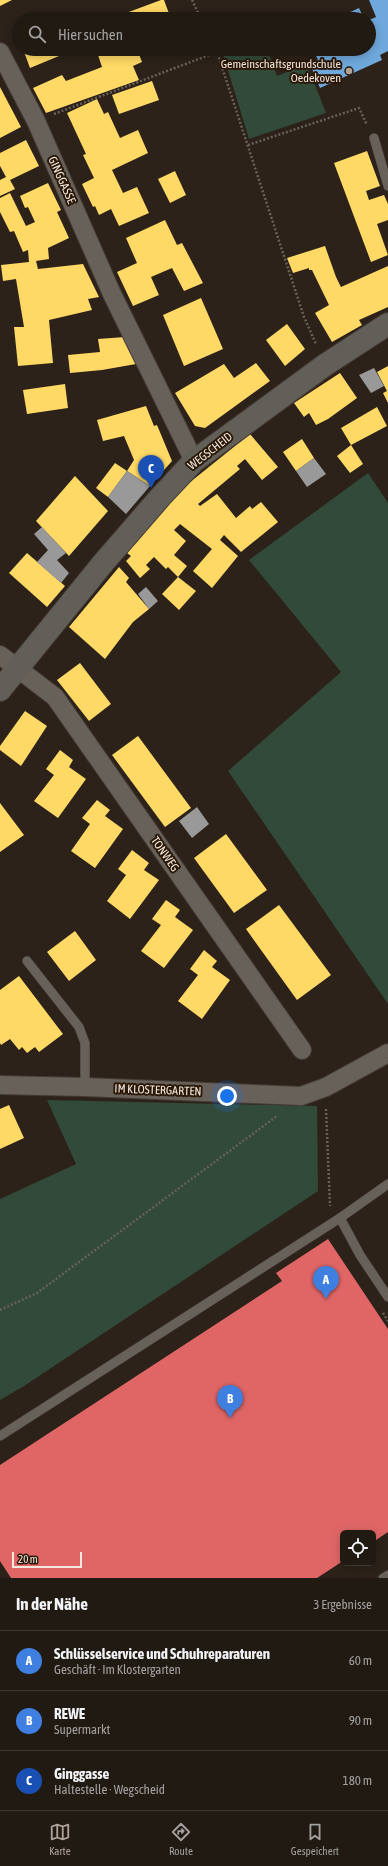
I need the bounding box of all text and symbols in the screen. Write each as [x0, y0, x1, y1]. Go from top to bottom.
search box [12, 12, 376, 56]
icon: search [26, 23, 48, 45]
text: Hier suchen [58, 26, 123, 43]
place label: Gemeinschaftsgrundschule Oedekoven [221, 57, 341, 85]
marker: Gemeinschaftsgrundschule Oedekoven [344, 66, 354, 76]
street label: GINGGASSE [45, 154, 79, 206]
street label: WEGSCHEID [185, 429, 235, 473]
pin: C [138, 455, 164, 488]
street label: TONWEG [148, 834, 182, 874]
street label: IM KLOSTERGARTEN [114, 1081, 202, 1099]
your location [217, 1086, 237, 1106]
pin: A [313, 1266, 339, 1299]
pin: B [217, 1385, 243, 1418]
map controls [340, 1530, 376, 1566]
button: locate [340, 1530, 376, 1566]
scale bar [12, 1550, 82, 1569]
text: 20 m [18, 1553, 38, 1565]
text: In der Nähe [16, 1594, 88, 1614]
text: 3 Ergebnisse [313, 1597, 372, 1612]
text: Schlüsselservice und Schuhreparaturen [54, 1645, 270, 1662]
text: A [26, 1653, 32, 1668]
text: 60 m [349, 1653, 372, 1668]
text: Geschäft · Im Klostergarten [54, 1662, 181, 1677]
text: REWE [54, 1705, 85, 1722]
text: B [26, 1713, 32, 1728]
text: 90 m [349, 1713, 372, 1728]
text: Supermarkt [54, 1722, 110, 1737]
text: Ginggasse [54, 1765, 109, 1782]
text: C [26, 1773, 32, 1788]
text: 180 m [343, 1773, 372, 1788]
text: Haltestelle · Wegscheid [54, 1782, 165, 1797]
tab: Karte [49, 1821, 71, 1857]
tab: Route [169, 1821, 193, 1857]
tab: Gespeichert [291, 1821, 339, 1857]

